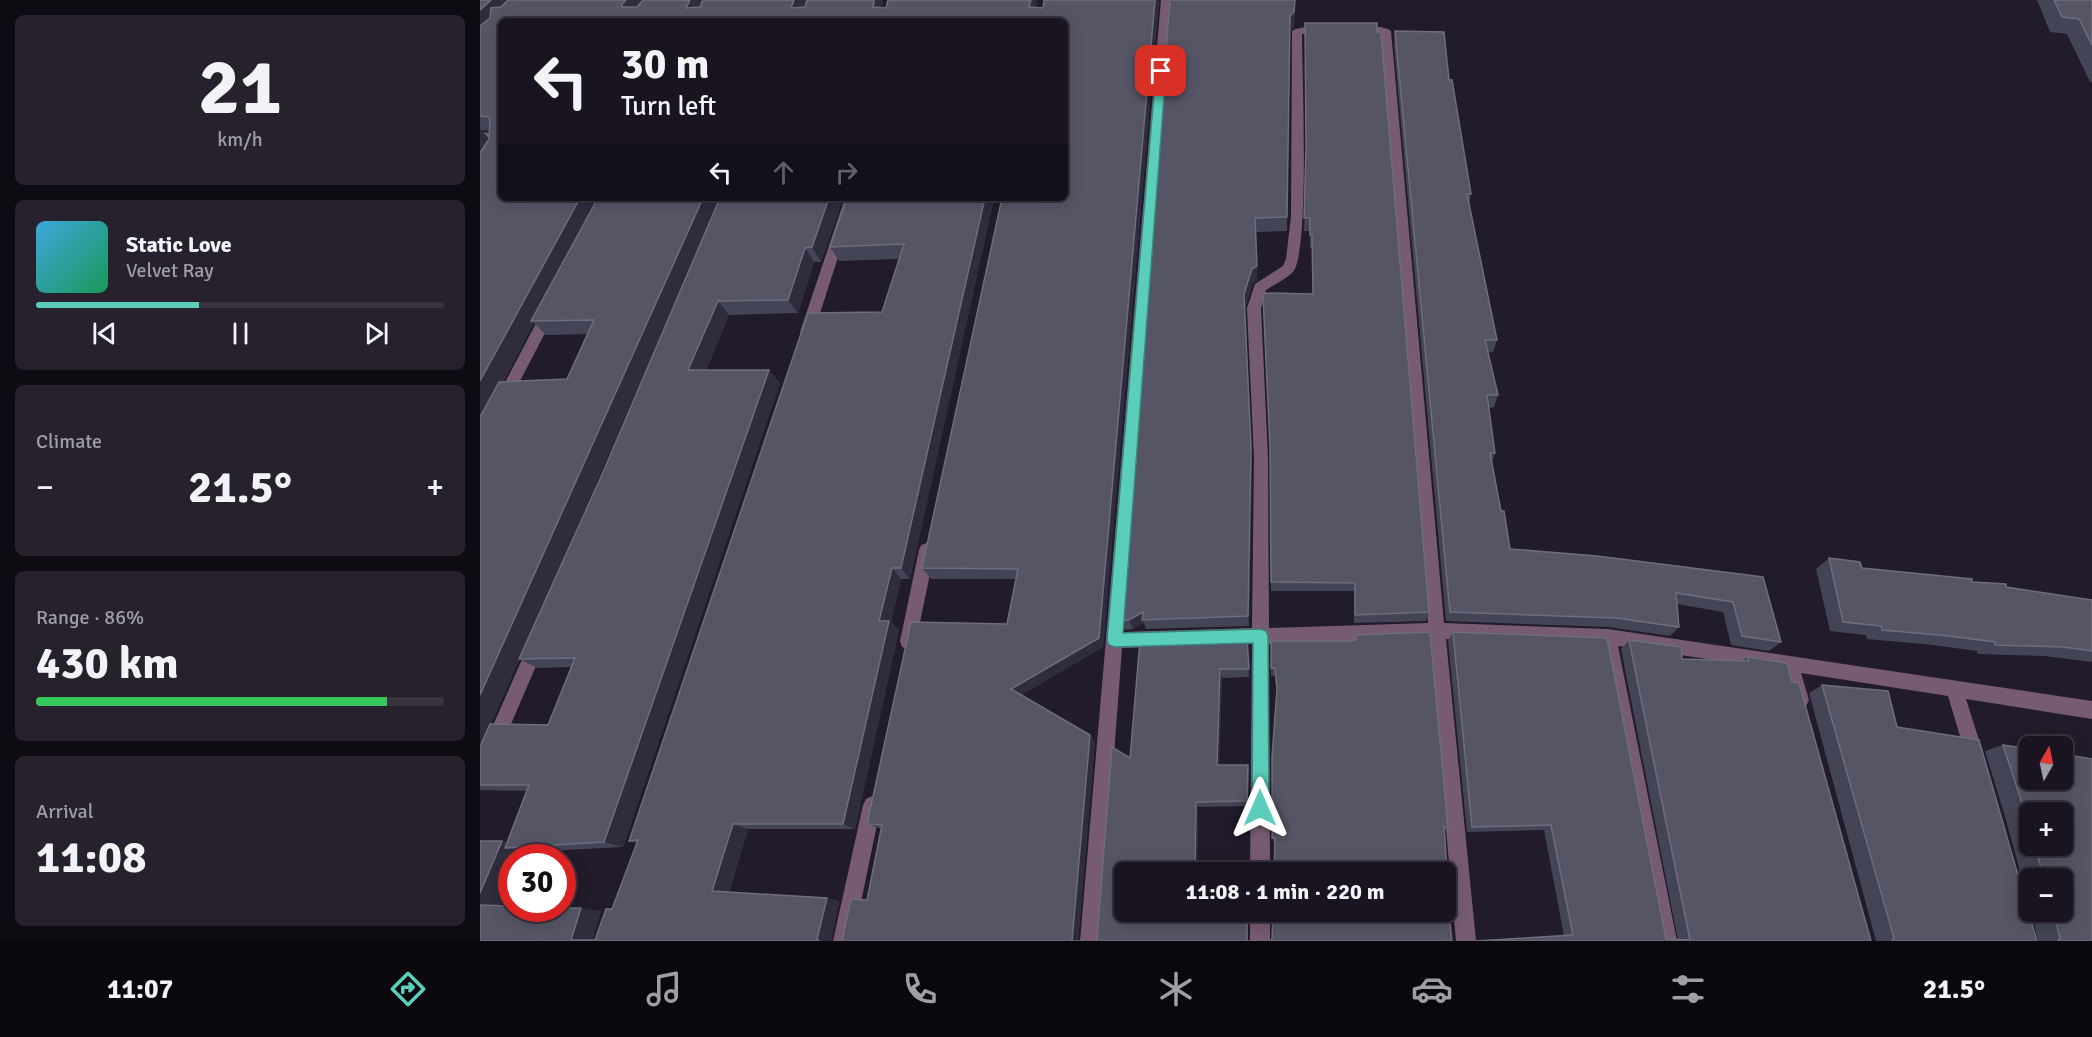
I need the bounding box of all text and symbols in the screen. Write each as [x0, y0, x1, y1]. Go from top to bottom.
text: 30 m [621, 39, 710, 90]
text: 21 [198, 40, 282, 136]
icon: left [522, 42, 600, 120]
pin [1135, 45, 1186, 96]
icon: arrive [1144, 54, 1177, 87]
text: Turn left [621, 90, 716, 123]
text: km/h [217, 127, 263, 152]
icon: left [704, 156, 737, 189]
icon: ahead [767, 156, 800, 189]
icon: right [830, 156, 863, 189]
text: Static Love [126, 231, 232, 258]
text: Velvet Ray [126, 258, 214, 283]
icon: previous [88, 317, 121, 350]
icon: pause [224, 317, 257, 350]
icon: next [360, 317, 393, 350]
text: Climate [36, 429, 102, 454]
text: 21.5° [188, 460, 292, 515]
text: − [36, 467, 54, 508]
text: + [426, 467, 444, 508]
text: Range · 86% [36, 605, 144, 630]
text: 430 km [36, 636, 179, 691]
north arrow [2019, 736, 2073, 790]
map controls [2019, 736, 2073, 922]
position arrow [1228, 776, 1292, 840]
text: Arrival [36, 799, 94, 824]
button: + [2019, 802, 2073, 856]
text: 11:08 [36, 830, 146, 885]
speed limit sign: 30 [498, 844, 576, 922]
button: − [2019, 868, 2073, 922]
text: 11:08 · 1 min · 220 m [1185, 878, 1385, 905]
icon: directions [387, 968, 429, 1010]
icon: music [643, 968, 685, 1010]
icon: phone [899, 968, 941, 1010]
icon: climate [1155, 968, 1197, 1010]
icon: car [1411, 968, 1453, 1010]
icon: filters [1667, 968, 1709, 1010]
text: 11:07 [107, 973, 173, 1006]
text: 21.5° [1923, 973, 1985, 1006]

